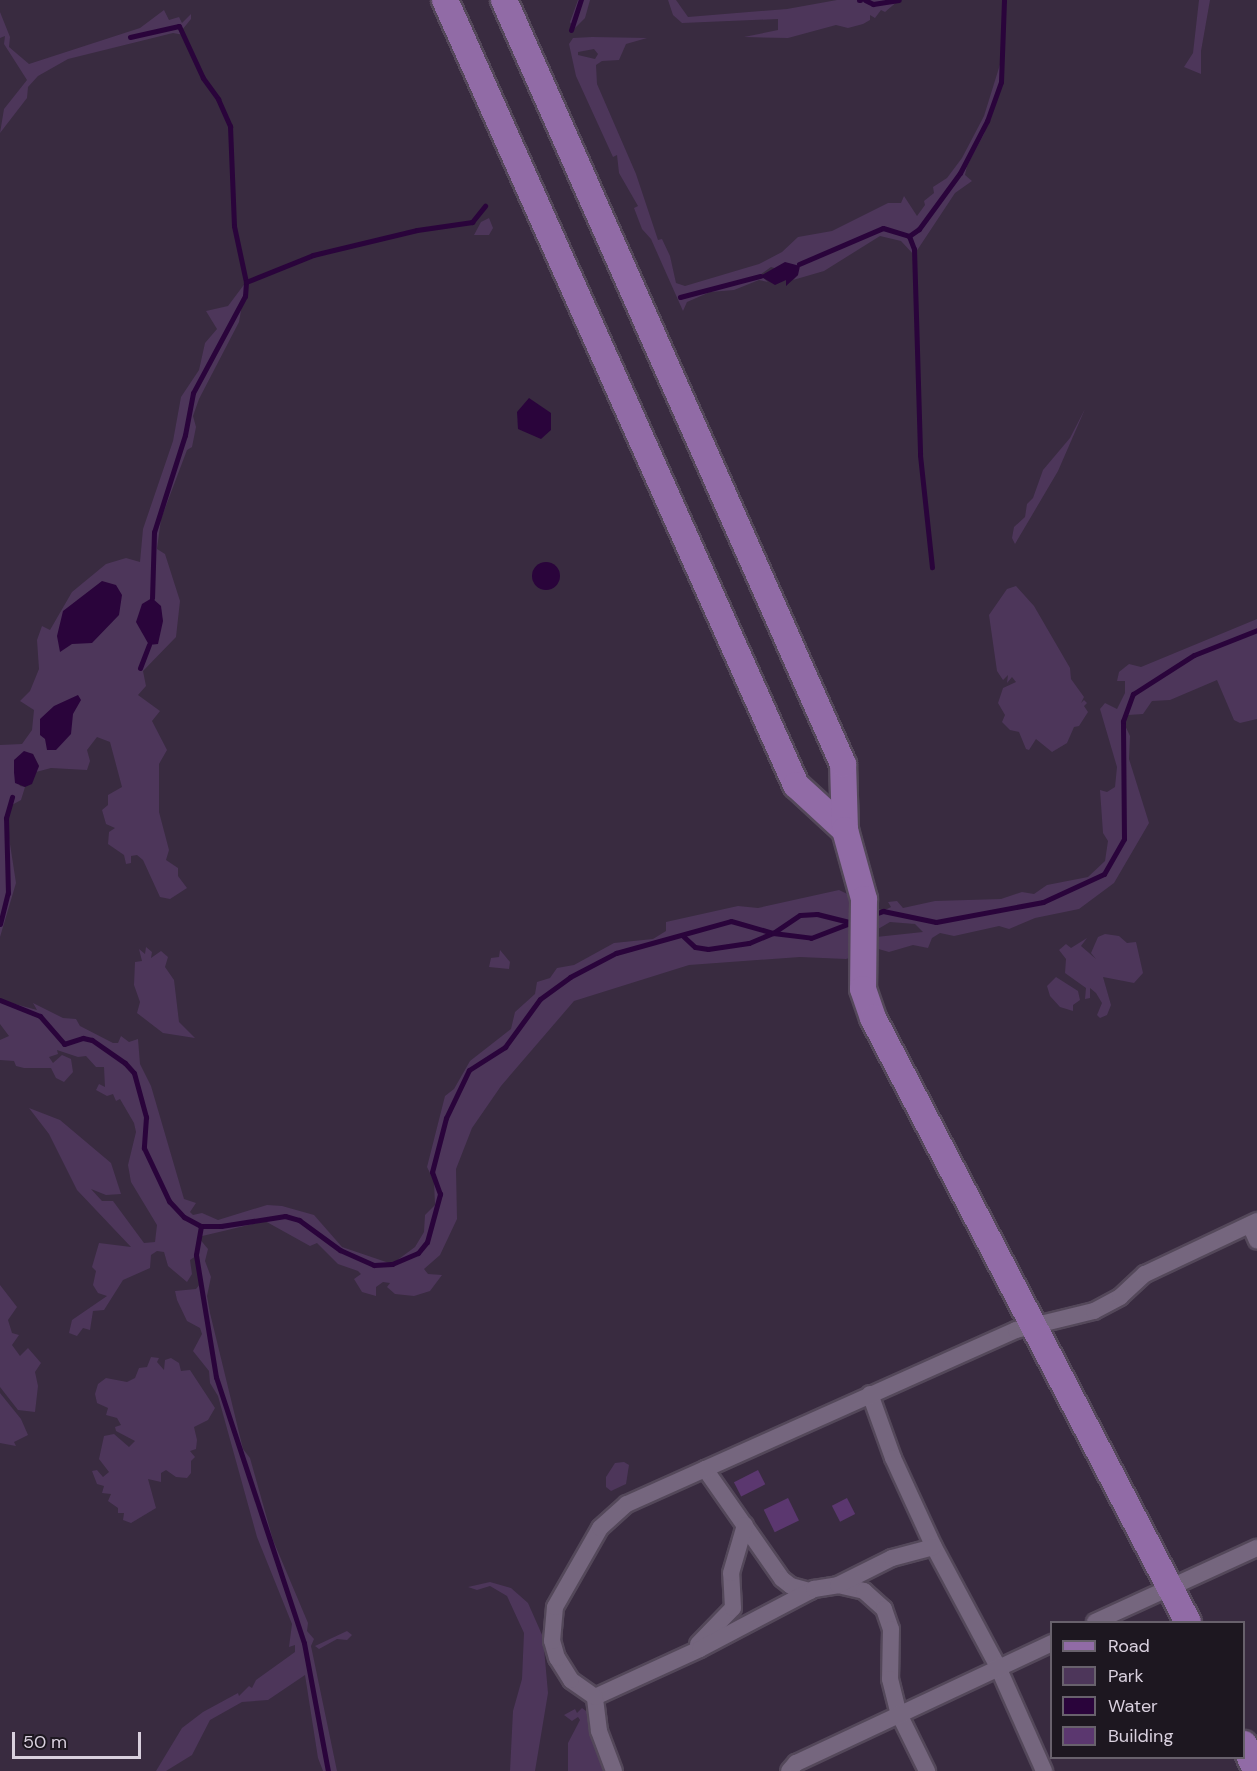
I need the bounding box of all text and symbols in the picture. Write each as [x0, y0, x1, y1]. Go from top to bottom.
legend [1050, 1621, 1245, 1759]
text: Road [1108, 1634, 1150, 1658]
text: Park [1108, 1664, 1144, 1688]
text: Water [1108, 1694, 1158, 1718]
scale bar [15, 1720, 144, 1758]
text: Building [1108, 1724, 1173, 1748]
text: 50 m [23, 1730, 67, 1754]

